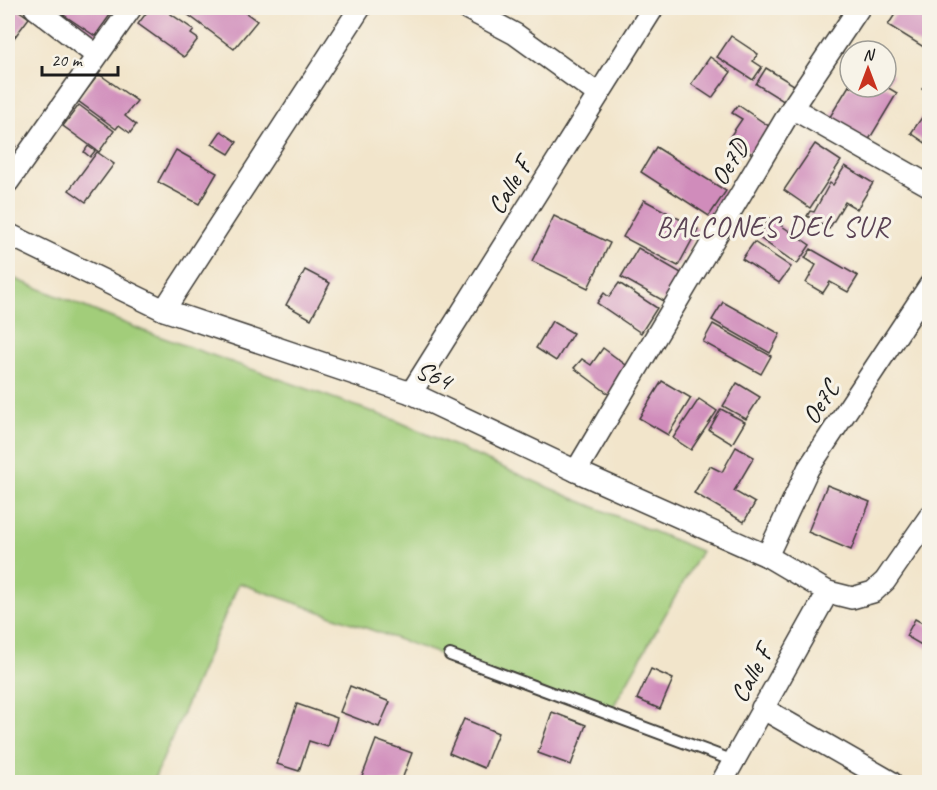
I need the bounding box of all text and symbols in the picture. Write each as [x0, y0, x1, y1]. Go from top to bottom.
scale bar [42, 39, 118, 77]
north arrow [838, 39, 898, 99]
text: N [863, 45, 876, 65]
text: 20 m [51, 49, 84, 71]
street label: Oe7D [703, 131, 757, 191]
street label: Calle F [480, 147, 542, 220]
district label: BALCONES DEL SUR [656, 209, 891, 244]
street label: S64 [411, 353, 459, 399]
street label: Oe7C [794, 372, 848, 430]
street label: Calle F [723, 635, 783, 708]

